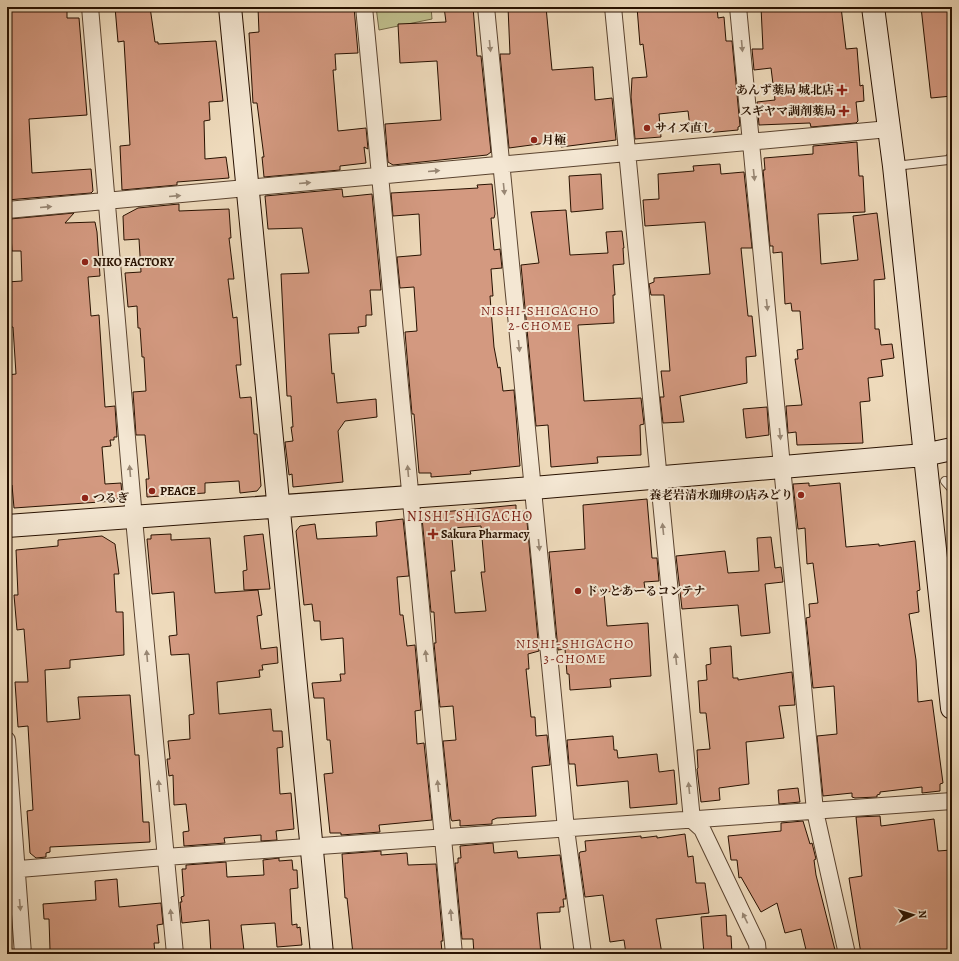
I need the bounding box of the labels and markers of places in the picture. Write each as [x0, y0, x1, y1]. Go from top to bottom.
place label: あんず薬局 城北店 [736, 82, 834, 98]
marker: あんず薬局 城北店 [837, 85, 847, 95]
place label: スギヤマ調剤薬局 [740, 103, 836, 119]
marker: スギヤマ調剤薬局 [839, 106, 849, 116]
place label: サイズ直し [655, 120, 714, 136]
marker: サイズ直し [642, 123, 652, 133]
place label: 月極 [542, 132, 566, 148]
marker: 月極 [529, 135, 539, 145]
place label: NIKO FACTORY [93, 254, 175, 270]
marker: NIKO FACTORY [80, 257, 90, 267]
place label: PEACE [160, 483, 196, 499]
marker: PEACE [147, 486, 157, 496]
place label: 養老岩清水珈琲の店みどり [649, 487, 793, 503]
place label: つるぎ [93, 490, 129, 506]
marker: 養老岩清水珈琲の店みどり [796, 490, 806, 500]
marker: つるぎ [80, 493, 90, 503]
place label: Sakura Pharmacy [441, 526, 530, 542]
marker: Sakura Pharmacy [428, 529, 438, 539]
place label: ドッとあーるコンテナ [586, 583, 706, 599]
marker: ドッとあーるコンテナ [573, 586, 583, 596]

